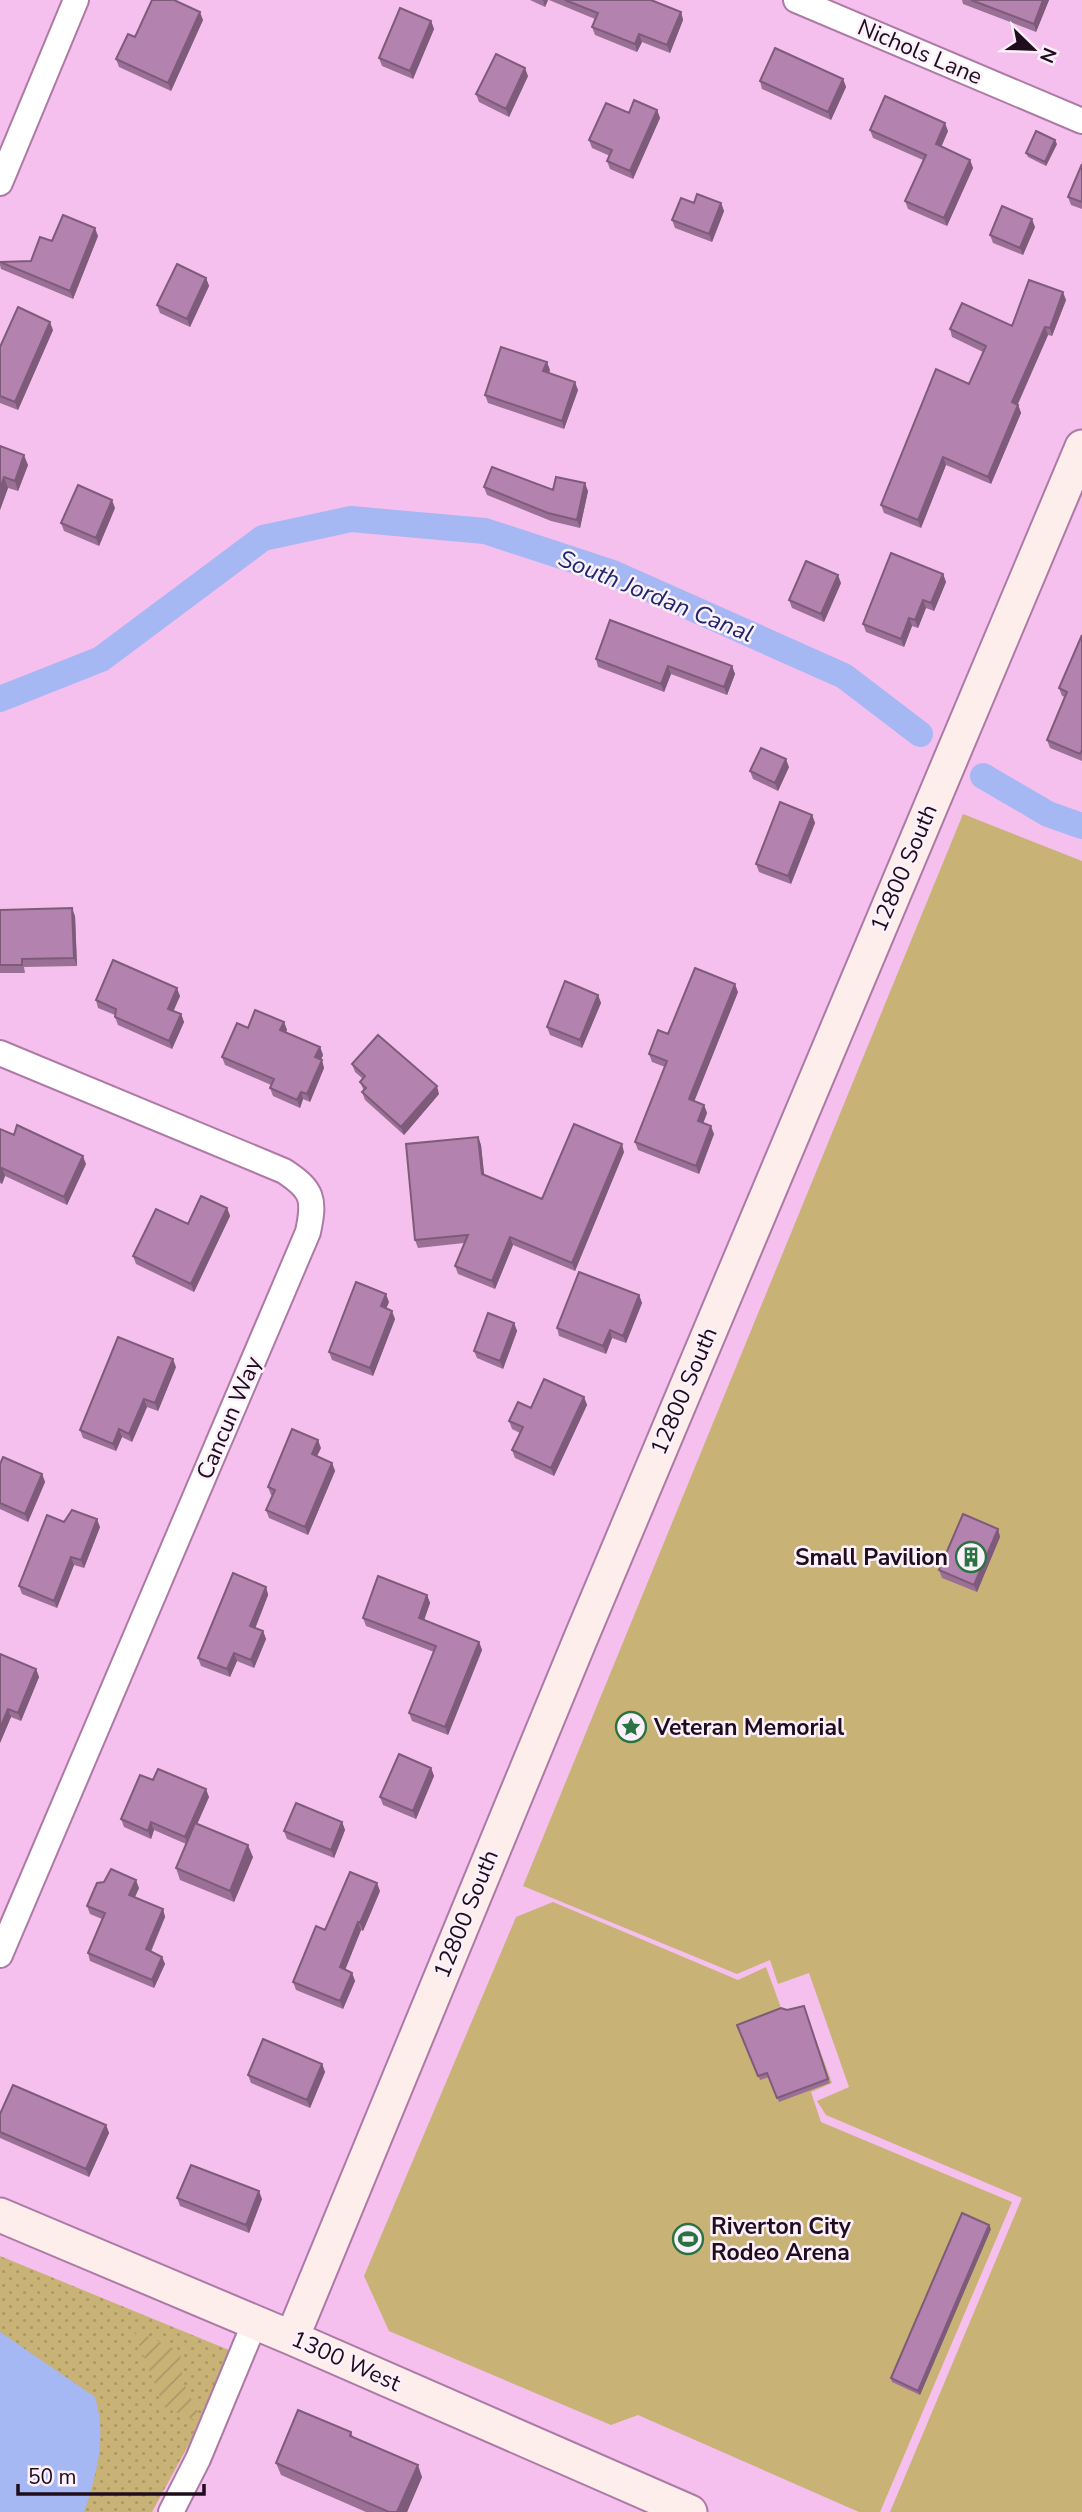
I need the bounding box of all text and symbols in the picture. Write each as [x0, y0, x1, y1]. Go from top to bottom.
street label: Nichols Lane [853, 12, 987, 92]
north arrow [998, 14, 1068, 84]
text: N [1033, 44, 1062, 67]
water label: South Jordan Canal [554, 542, 758, 650]
street label: 12800 South [863, 799, 945, 937]
street label: 12800 South [643, 1322, 725, 1460]
street label: Cancun Way [189, 1352, 269, 1484]
building icon: Small Pavilion [954, 1540, 988, 1574]
place label: Small Pavilion [795, 1542, 948, 1573]
place icon: Veteran Memorial [614, 1710, 648, 1744]
place label: Veteran Memorial [653, 1712, 845, 1743]
street label: 12800 South [426, 1845, 506, 1983]
place label: Riverton City Rodeo Arena [711, 2211, 852, 2268]
sports icon: Riverton City Rodeo Arena [671, 2222, 705, 2256]
street label: 1300 West [287, 2323, 406, 2399]
scale bar [18, 2452, 203, 2496]
text: 50 m [28, 2463, 77, 2491]

